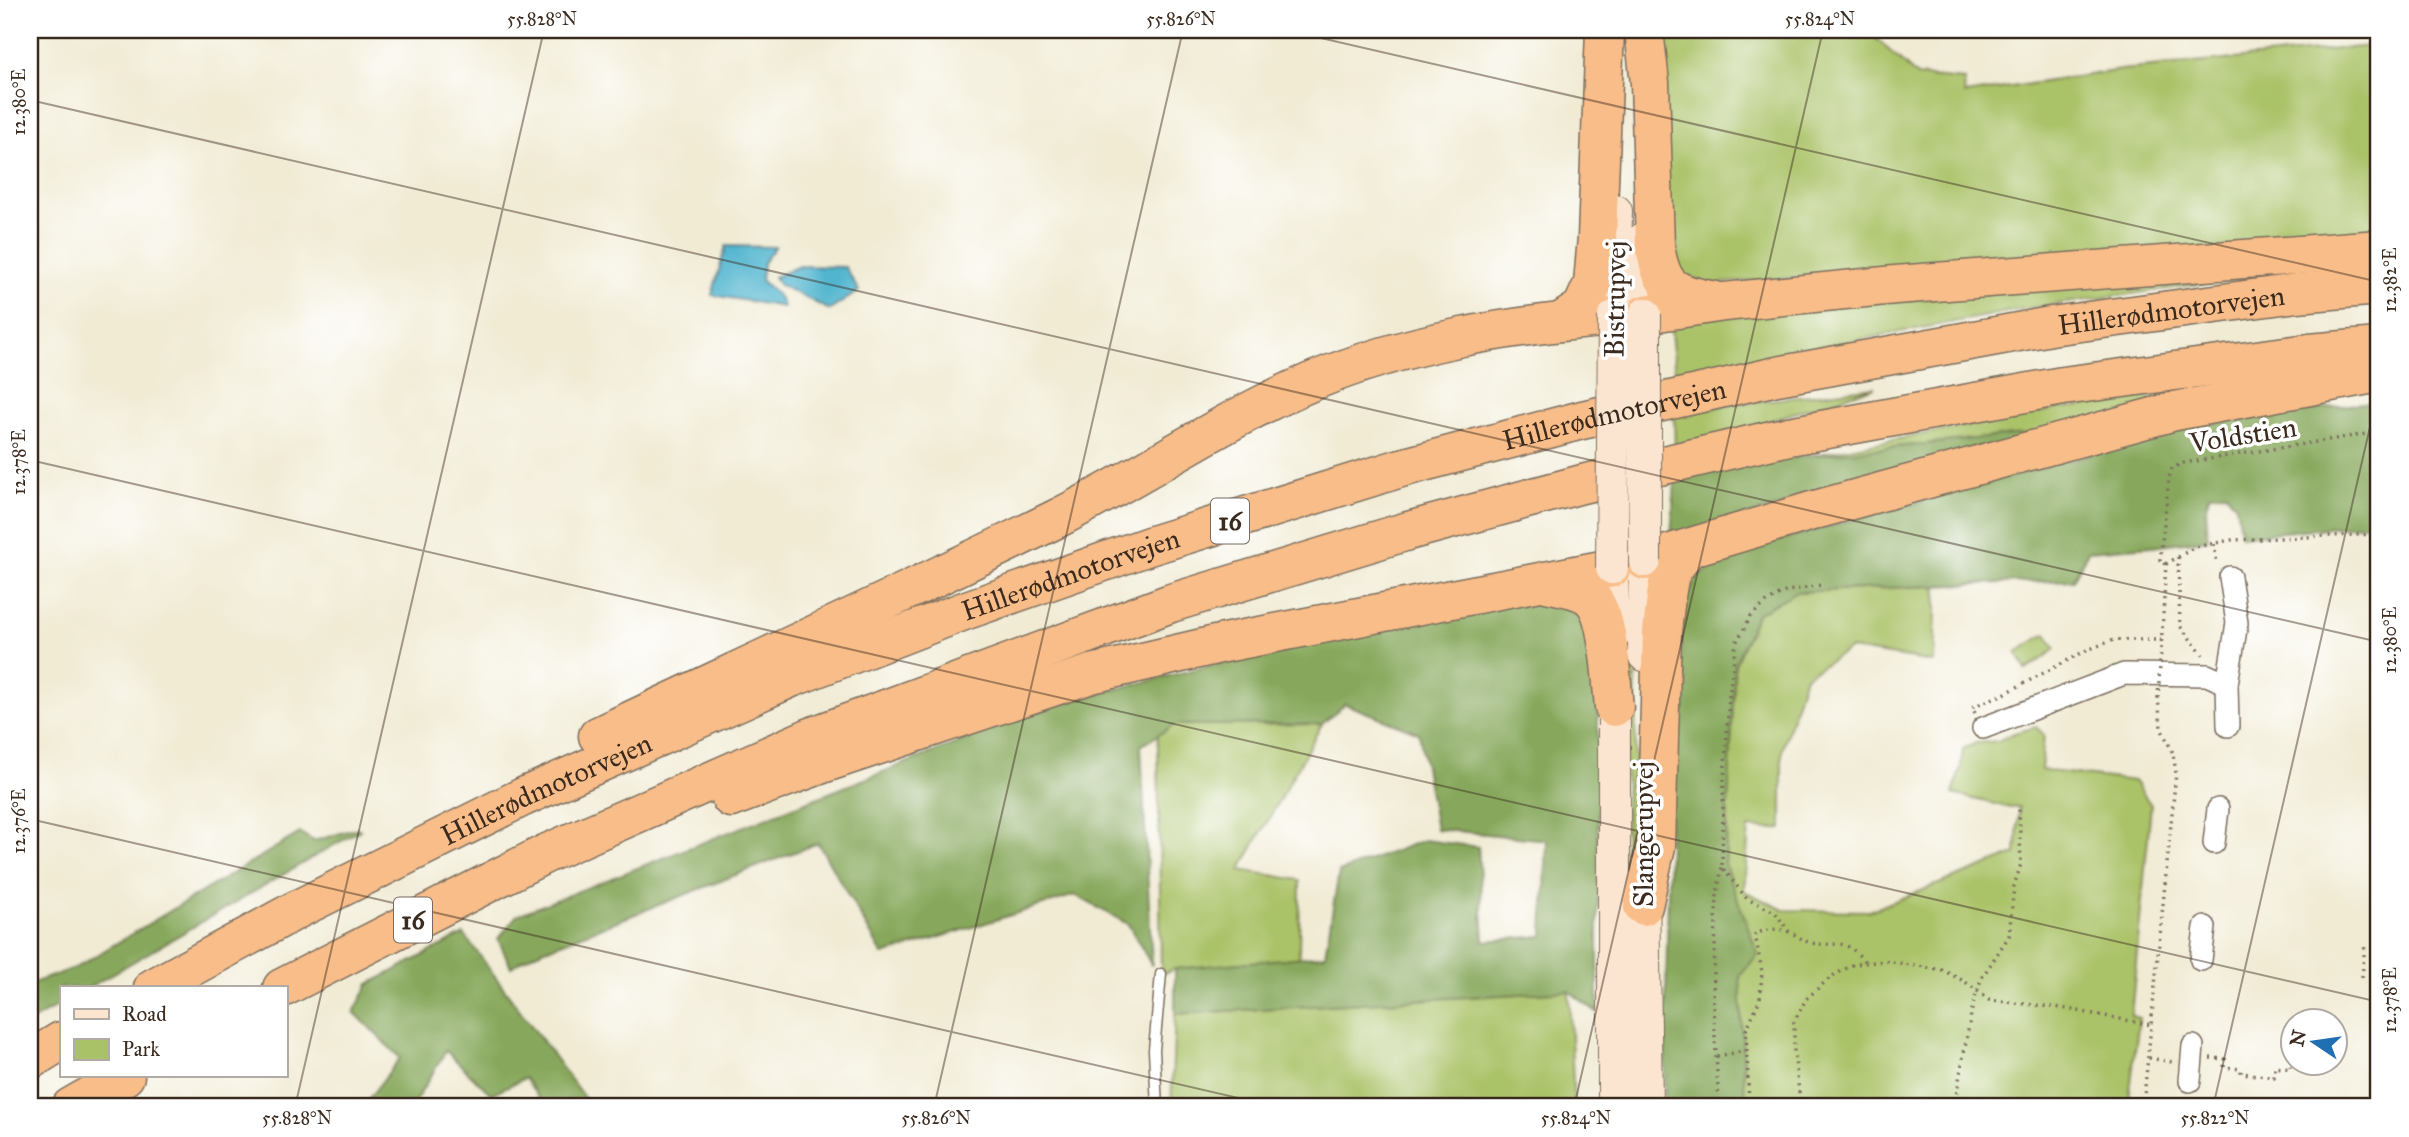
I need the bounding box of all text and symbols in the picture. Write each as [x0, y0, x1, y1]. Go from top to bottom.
text: 55.828°N [507, 8, 577, 30]
text: 55.826°N [1146, 8, 1216, 30]
text: 55.824°N [1785, 8, 1855, 30]
text: 12.380°E [8, 69, 30, 135]
street label: Bistrupvej [1596, 240, 1634, 358]
text: 12.382°E [2379, 247, 2401, 313]
street label: Hillerødmotorvejen [2056, 277, 2287, 342]
street label: Hillerødmotorvejen [1499, 371, 1729, 458]
street label: Voldstien [2186, 409, 2299, 461]
text: 12.378°E [8, 429, 30, 495]
road number: 16 [1211, 499, 1249, 544]
street label: Hillerødmotorvejen [957, 520, 1184, 628]
text: 12.380°E [2379, 607, 2401, 673]
street label: Hillerødmotorvejen [435, 725, 657, 853]
street label: Slangerupvej [1626, 761, 1661, 907]
text: 12.376°E [8, 788, 30, 854]
road number: 16 [394, 897, 432, 942]
text: 12.378°E [2379, 967, 2401, 1033]
legend [60, 986, 287, 1078]
text: Road [122, 1001, 167, 1027]
north arrow [2280, 1007, 2350, 1078]
text: N [2285, 1028, 2311, 1049]
text: Park [122, 1036, 160, 1062]
text: 55.828°N [262, 1107, 332, 1129]
text: 55.826°N [901, 1107, 971, 1129]
text: 55.824°N [1541, 1107, 1611, 1129]
text: 55.822°N [2180, 1107, 2250, 1129]

